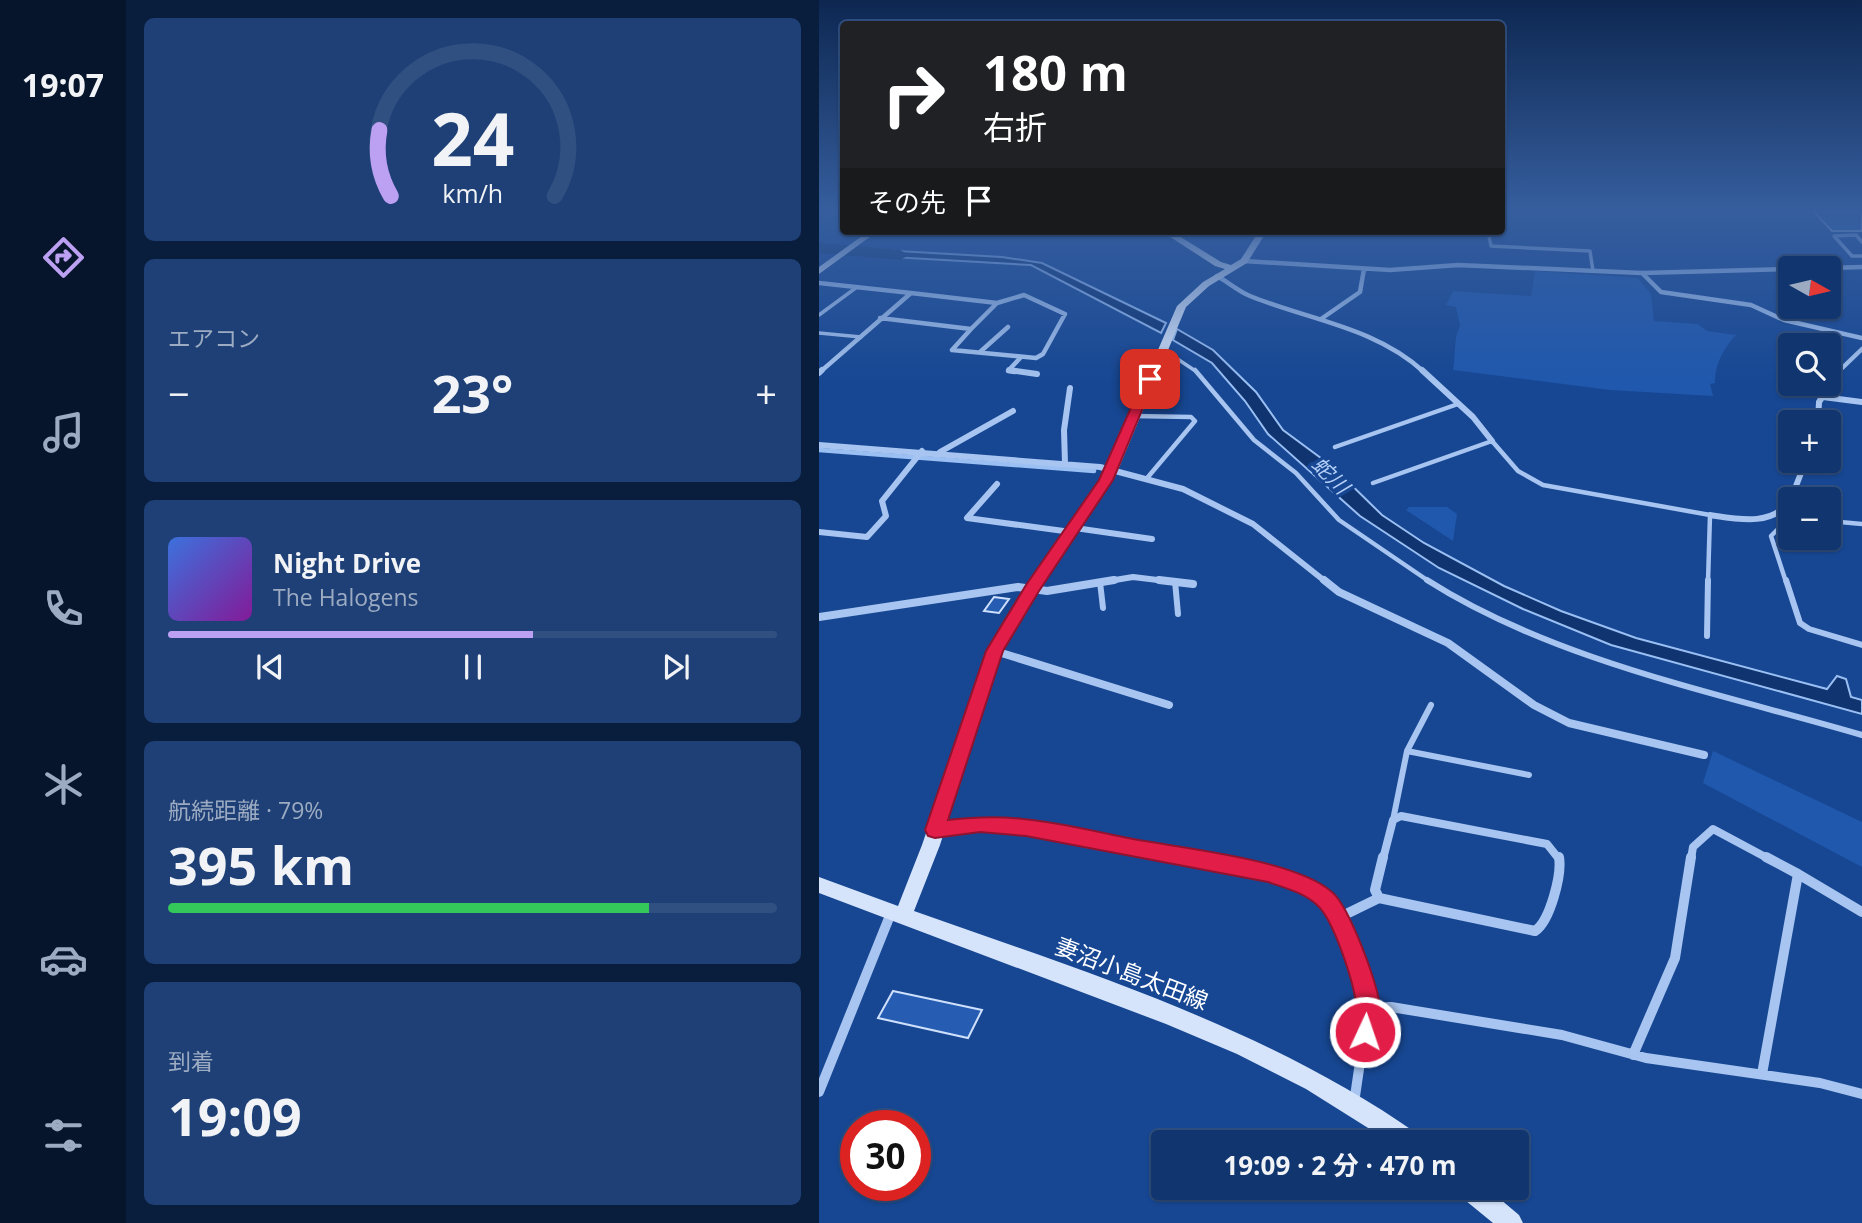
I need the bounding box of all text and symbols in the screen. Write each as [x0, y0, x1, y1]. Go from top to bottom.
text: 180 m [983, 39, 1128, 105]
icon: right [868, 49, 959, 140]
text: 19:07 [22, 63, 104, 106]
text: 24 [431, 88, 514, 187]
text: 右折 [983, 105, 1047, 148]
text: km/h [442, 175, 503, 209]
icon: arrive [960, 182, 998, 220]
text: その先 [868, 184, 946, 220]
icon: directions [39, 233, 88, 282]
north arrow [1778, 256, 1841, 318]
map controls [1778, 256, 1841, 550]
text: エアコン [168, 322, 260, 354]
button: search [1778, 333, 1841, 396]
pin [1120, 349, 1180, 409]
text: 23° [432, 357, 513, 428]
icon: arrive [1131, 360, 1169, 398]
text: − [168, 367, 190, 419]
text: + [755, 367, 777, 419]
icon: music [39, 408, 88, 457]
button: + [1778, 410, 1841, 473]
water label: 蛇川 [1306, 450, 1357, 501]
button: − [1778, 487, 1841, 550]
text: Night Drive [273, 545, 421, 581]
text: The Halogens [273, 581, 419, 613]
icon: phone [39, 584, 88, 633]
icon: previous [251, 648, 289, 686]
icon: pause [454, 648, 492, 686]
icon: next [657, 648, 695, 686]
icon: climate [39, 760, 88, 809]
text: 航続距離 · 79% [168, 794, 323, 826]
text: 395 km [168, 829, 354, 900]
street label: 妻沼小島太田線 [1051, 929, 1213, 1017]
icon: car [39, 935, 88, 984]
position arrow [1328, 995, 1402, 1069]
text: 到着 [168, 1045, 214, 1077]
text: 19:09 [168, 1080, 302, 1151]
speed limit sign: 30 [840, 1110, 931, 1201]
icon: filters [39, 1111, 88, 1160]
text: 19:09 · 2 分 · 470 m [1223, 1147, 1457, 1183]

